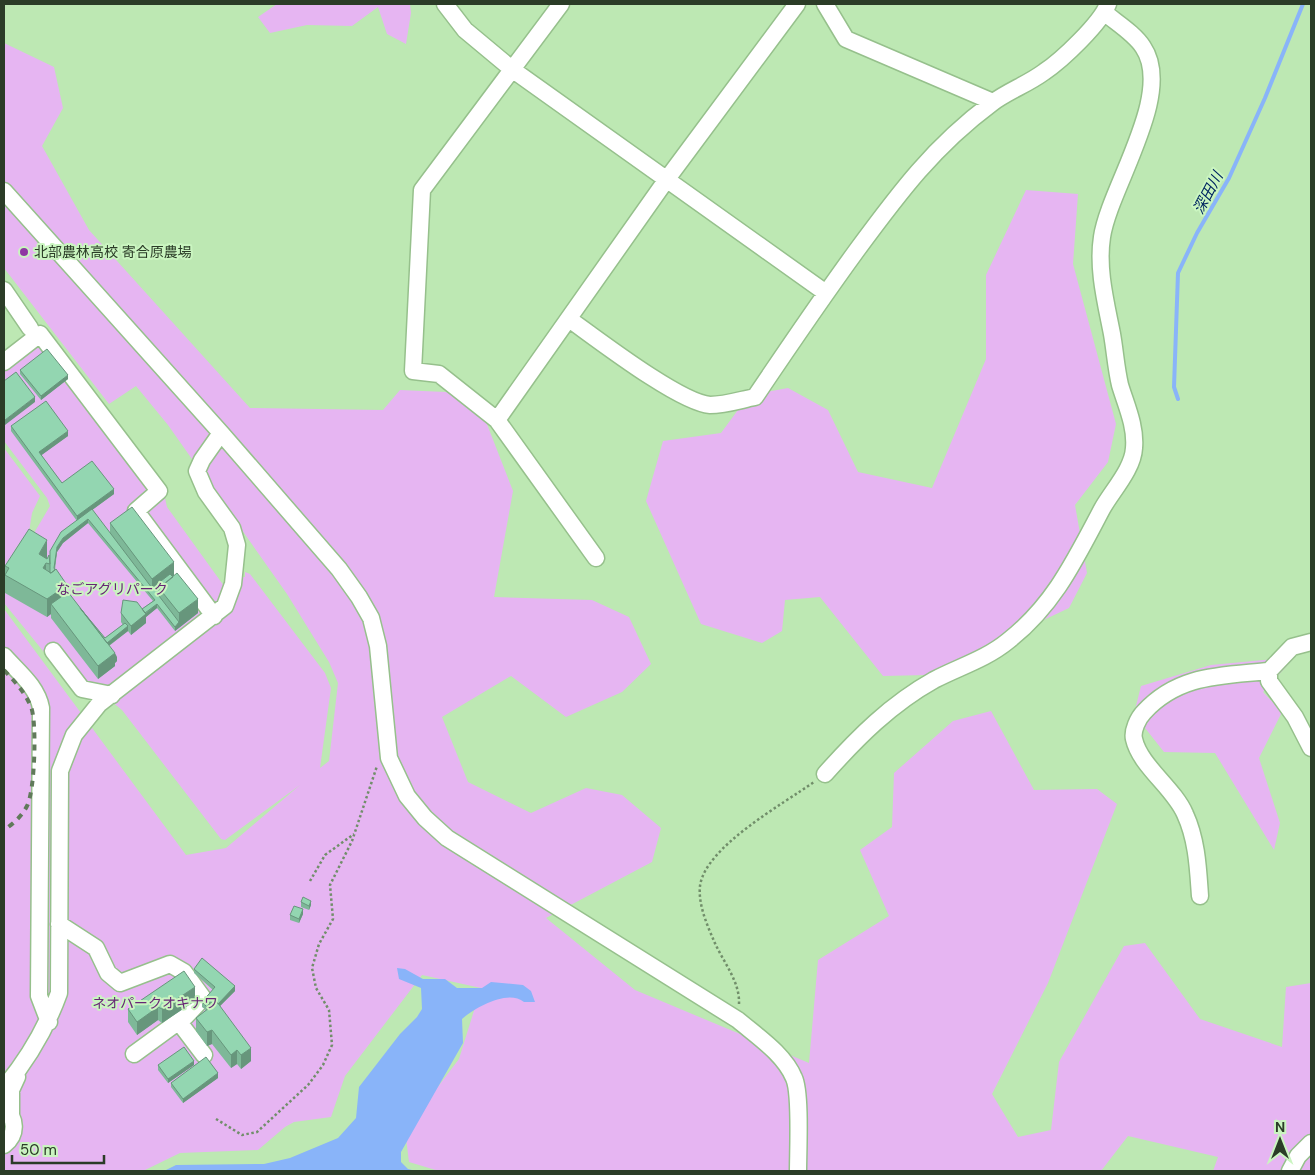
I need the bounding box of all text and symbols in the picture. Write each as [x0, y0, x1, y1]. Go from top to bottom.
water label: 深田川 [1189, 167, 1228, 218]
place label: 北部農林高校 寄合原農場 [34, 243, 192, 261]
marker: 北部農林高校 寄合原農場 [18, 246, 30, 258]
park label: なごアグリパーク [56, 580, 168, 598]
park label: ネオパークオキナワ [92, 994, 218, 1012]
north arrow [1255, 1115, 1305, 1165]
text: N [1275, 1118, 1285, 1136]
scale bar [12, 1132, 105, 1164]
text: 50 m [20, 1140, 57, 1160]

